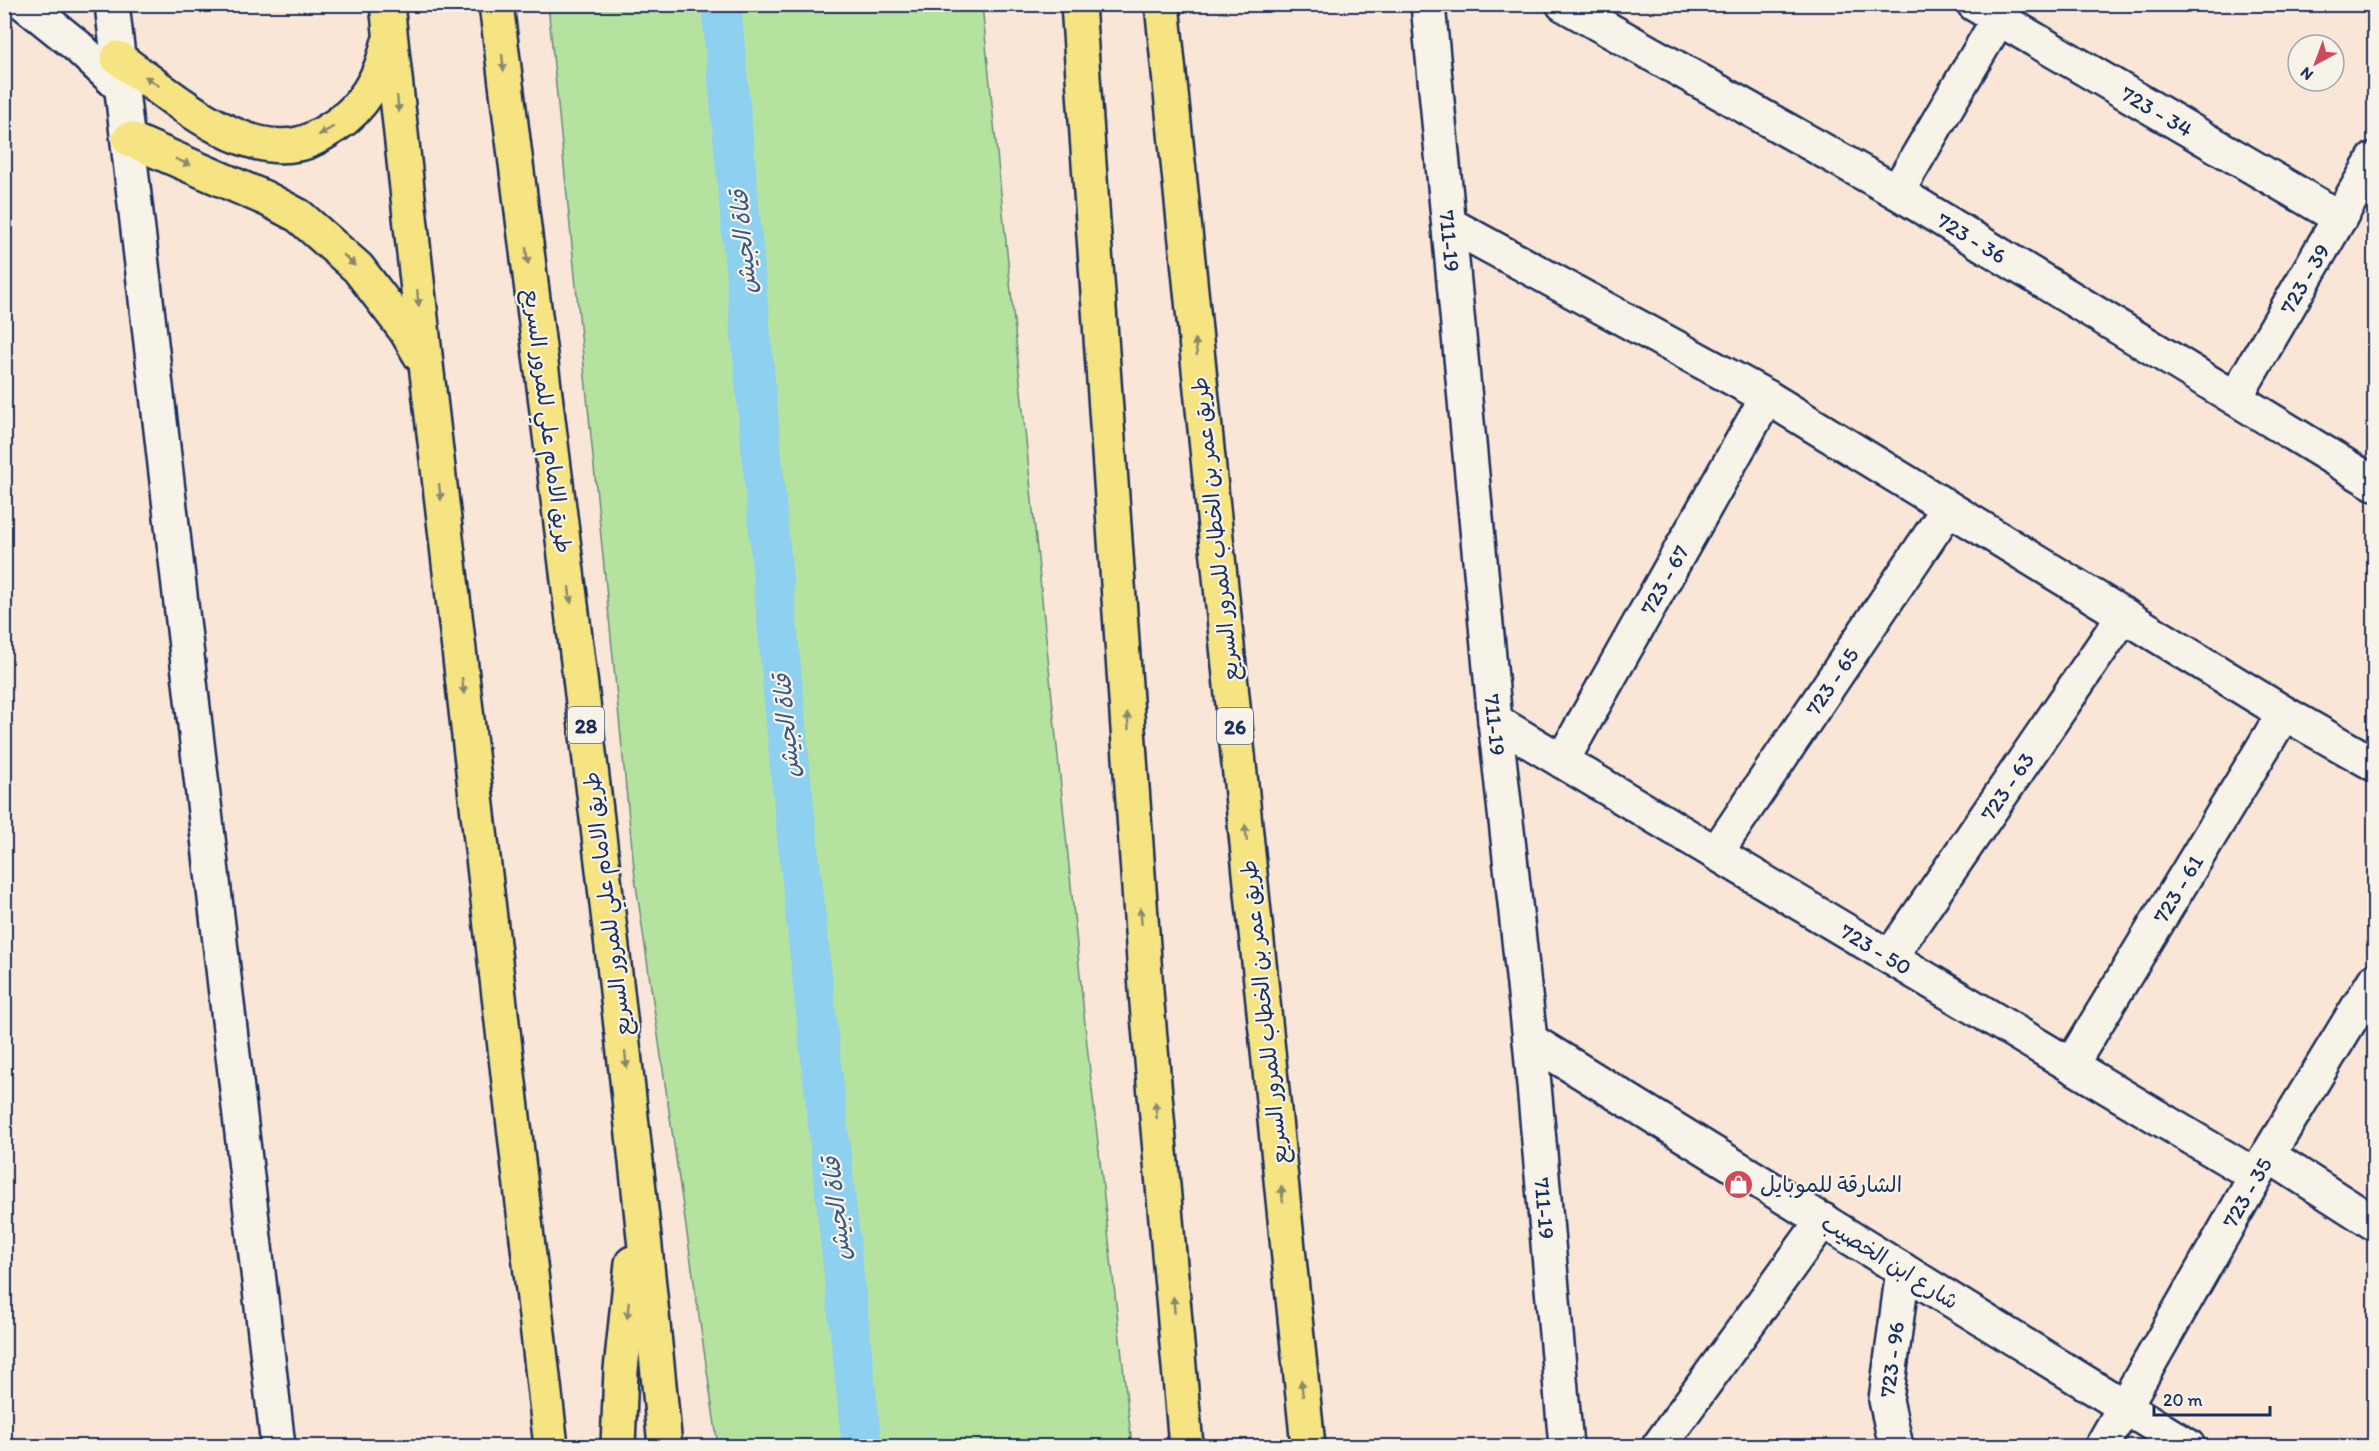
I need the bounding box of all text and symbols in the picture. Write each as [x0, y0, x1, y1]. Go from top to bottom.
north arrow [2286, 33, 2346, 93]
one-way arrow [498, 53, 508, 72]
text: N [2296, 63, 2317, 85]
one-way arrow [144, 75, 160, 87]
street label: 723 - 34 [2116, 80, 2198, 142]
one-way arrow [393, 95, 402, 114]
one-way arrow [318, 126, 334, 137]
one-way arrow [174, 157, 192, 167]
water label: قناة الجيش [724, 187, 762, 295]
street label: 723 - 36 [1932, 206, 2012, 269]
street label: 711-19 [1434, 209, 1466, 273]
street label: 723 - 39 [2273, 239, 2335, 319]
one-way arrow [523, 247, 532, 266]
one-way arrow [342, 252, 356, 266]
street label: طريق الامام علي للمرور السريع [512, 287, 578, 556]
one-way arrow [413, 289, 423, 308]
one-way arrow [1192, 337, 1201, 356]
street label: طريق عمر بن الخطاب للمرور السريع [1186, 375, 1246, 683]
one-way arrow [436, 483, 445, 502]
street label: 723 - 67 [1634, 540, 1694, 619]
one-way arrow [566, 586, 575, 605]
street label: 723 - 65 [1799, 642, 1864, 721]
water label: قناة الجيش [767, 671, 805, 779]
one-way arrow [458, 676, 468, 695]
street label: 711-19 [1479, 693, 1512, 757]
road number: 28 [568, 707, 604, 743]
road number: 26 [1217, 708, 1253, 744]
one-way arrow [1123, 712, 1132, 731]
street label: 723 - 63 [1974, 747, 2040, 826]
street label: طريق الامام علي للمرور السريع [577, 769, 643, 1038]
one-way arrow [1241, 824, 1251, 843]
street label: 723 - 61 [2147, 850, 2209, 928]
street label: طريق عمر بن الخطاب للمرور السريع [1235, 858, 1295, 1166]
one-way arrow [1136, 906, 1145, 925]
street label: 723 - 50 [1836, 917, 1917, 981]
one-way arrow [621, 1051, 631, 1070]
one-way arrow [1151, 1101, 1161, 1120]
street label: 723 - 35 [2216, 1152, 2277, 1232]
water label: قناة الجيش [816, 1154, 856, 1262]
shop icon: الشارقة للموبايل [1723, 1168, 1755, 1200]
place label: الشارقة للموبايل [1760, 1171, 1902, 1198]
street label: 711-19 [1529, 1176, 1561, 1240]
one-way arrow [1277, 1185, 1287, 1204]
street label: شارع ابن الخصيب [1815, 1209, 1964, 1317]
one-way arrow [1169, 1295, 1179, 1314]
one-way arrow [623, 1301, 632, 1320]
street label: 723 - 96 [1873, 1320, 1910, 1399]
one-way arrow [1297, 1379, 1307, 1398]
scale bar [2154, 1379, 2270, 1417]
text: 20 m [2163, 1389, 2203, 1411]

